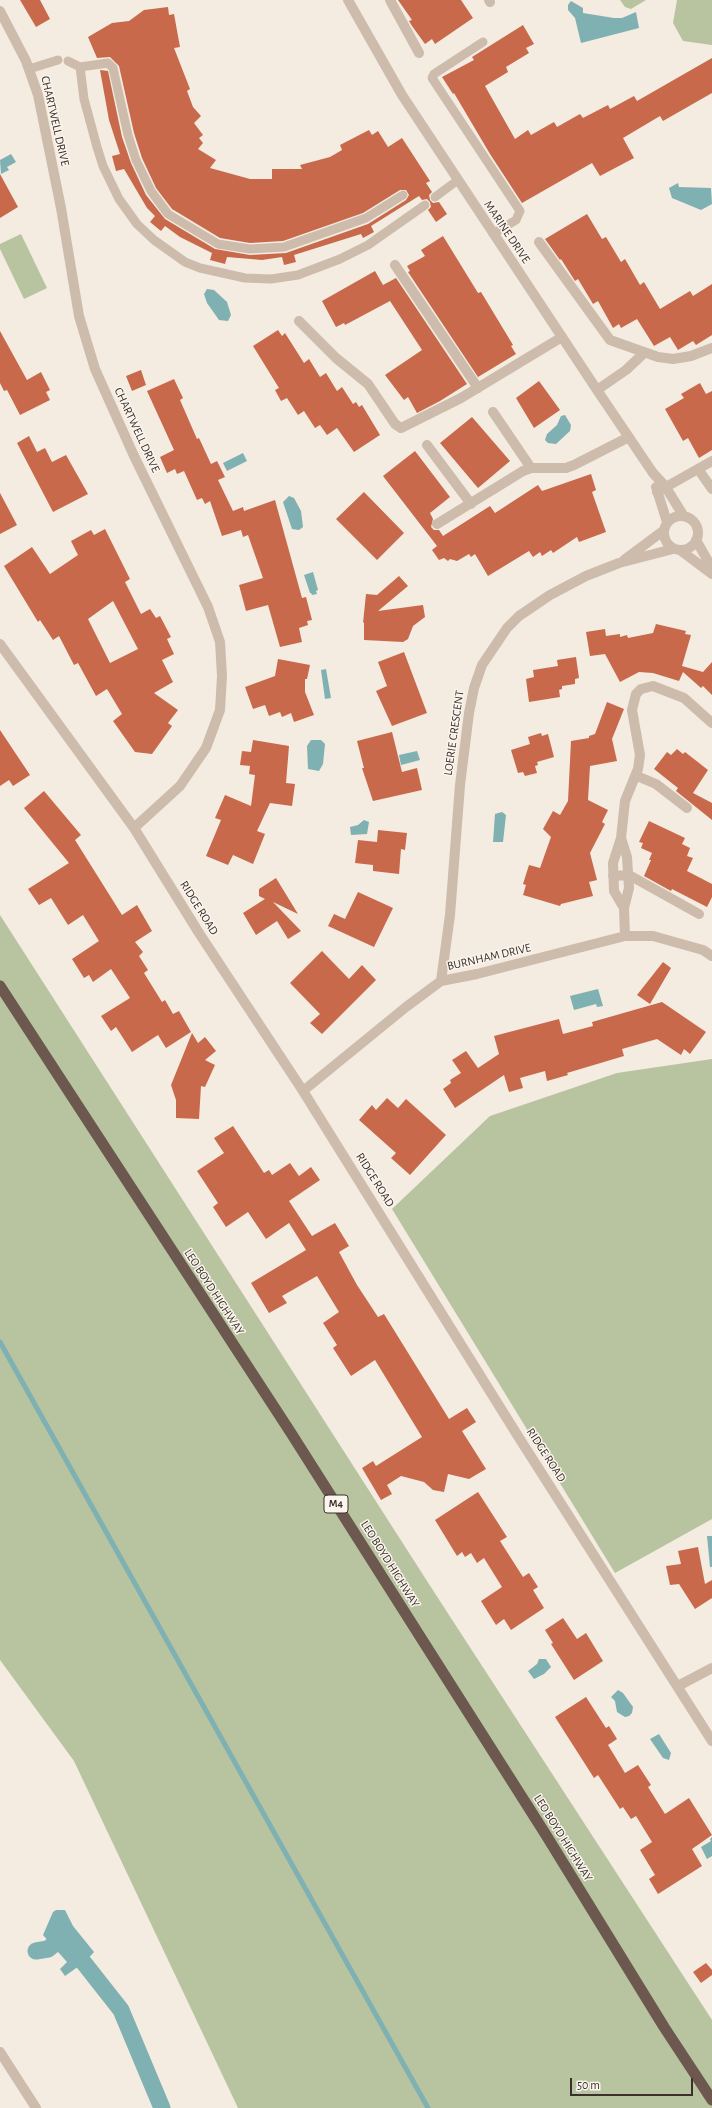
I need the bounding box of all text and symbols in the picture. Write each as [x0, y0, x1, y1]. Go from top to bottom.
street label: CHARTWELL DRIVE [38, 75, 72, 167]
street label: MARINE DRIVE [481, 198, 533, 266]
street label: CHARTWELL DRIVE [111, 385, 163, 475]
street label: LOERIE CRESCENT [441, 689, 467, 777]
street label: RIDGE ROAD [177, 878, 221, 938]
street label: BURNHAM DRIVE [446, 940, 532, 974]
street label: RIDGE ROAD [353, 1150, 397, 1210]
street label: LEO BOYD HIGHWAY [181, 1246, 247, 1338]
street label: RIDGE ROAD [523, 1425, 569, 1485]
road number: M4 [324, 1495, 348, 1513]
street label: LEO BOYD HIGHWAY [358, 1518, 422, 1610]
street label: LEO BOYD HIGHWAY [531, 1792, 595, 1884]
scale bar [572, 2070, 695, 2096]
text: 50 m [577, 2079, 600, 2091]

